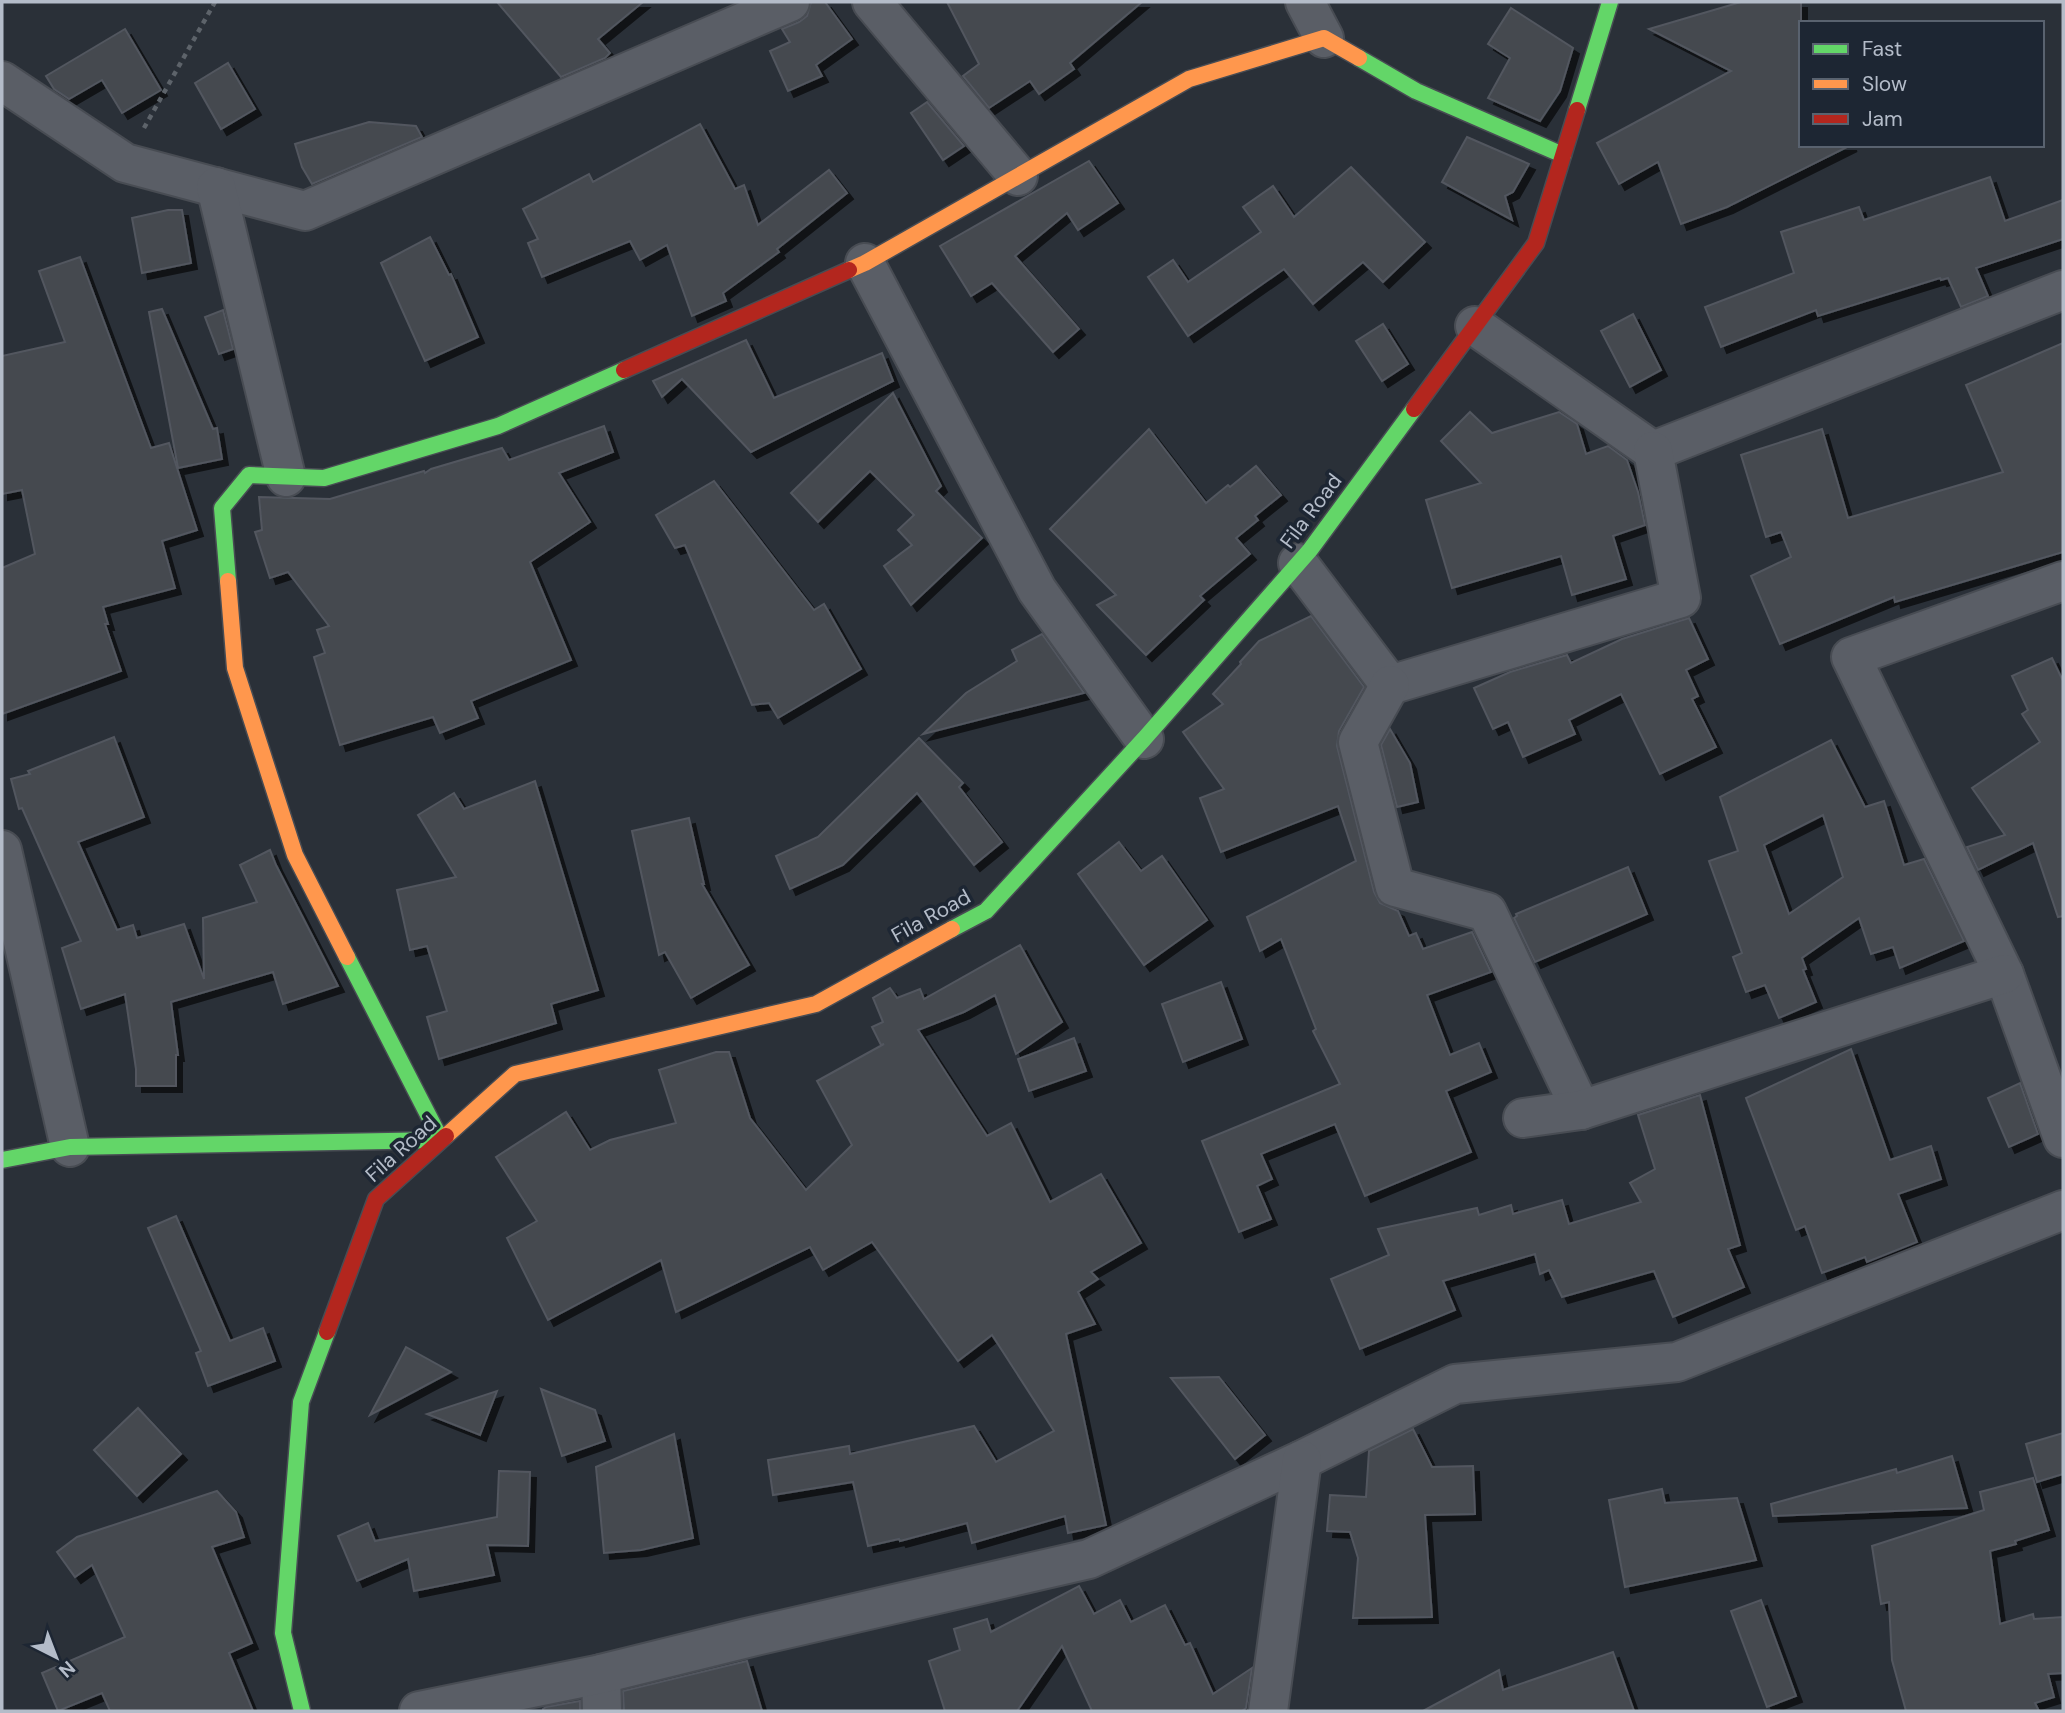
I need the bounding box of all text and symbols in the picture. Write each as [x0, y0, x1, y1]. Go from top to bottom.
legend [1799, 21, 2044, 147]
text: Fast [1862, 35, 1902, 63]
text: Slow [1862, 70, 1907, 98]
text: Jam [1862, 105, 1903, 133]
street label: Fila Road [1274, 468, 1348, 554]
street label: Fila Road [886, 883, 976, 949]
street label: Fila Road [359, 1110, 443, 1188]
north arrow [21, 1622, 91, 1692]
text: N [54, 1655, 81, 1683]

